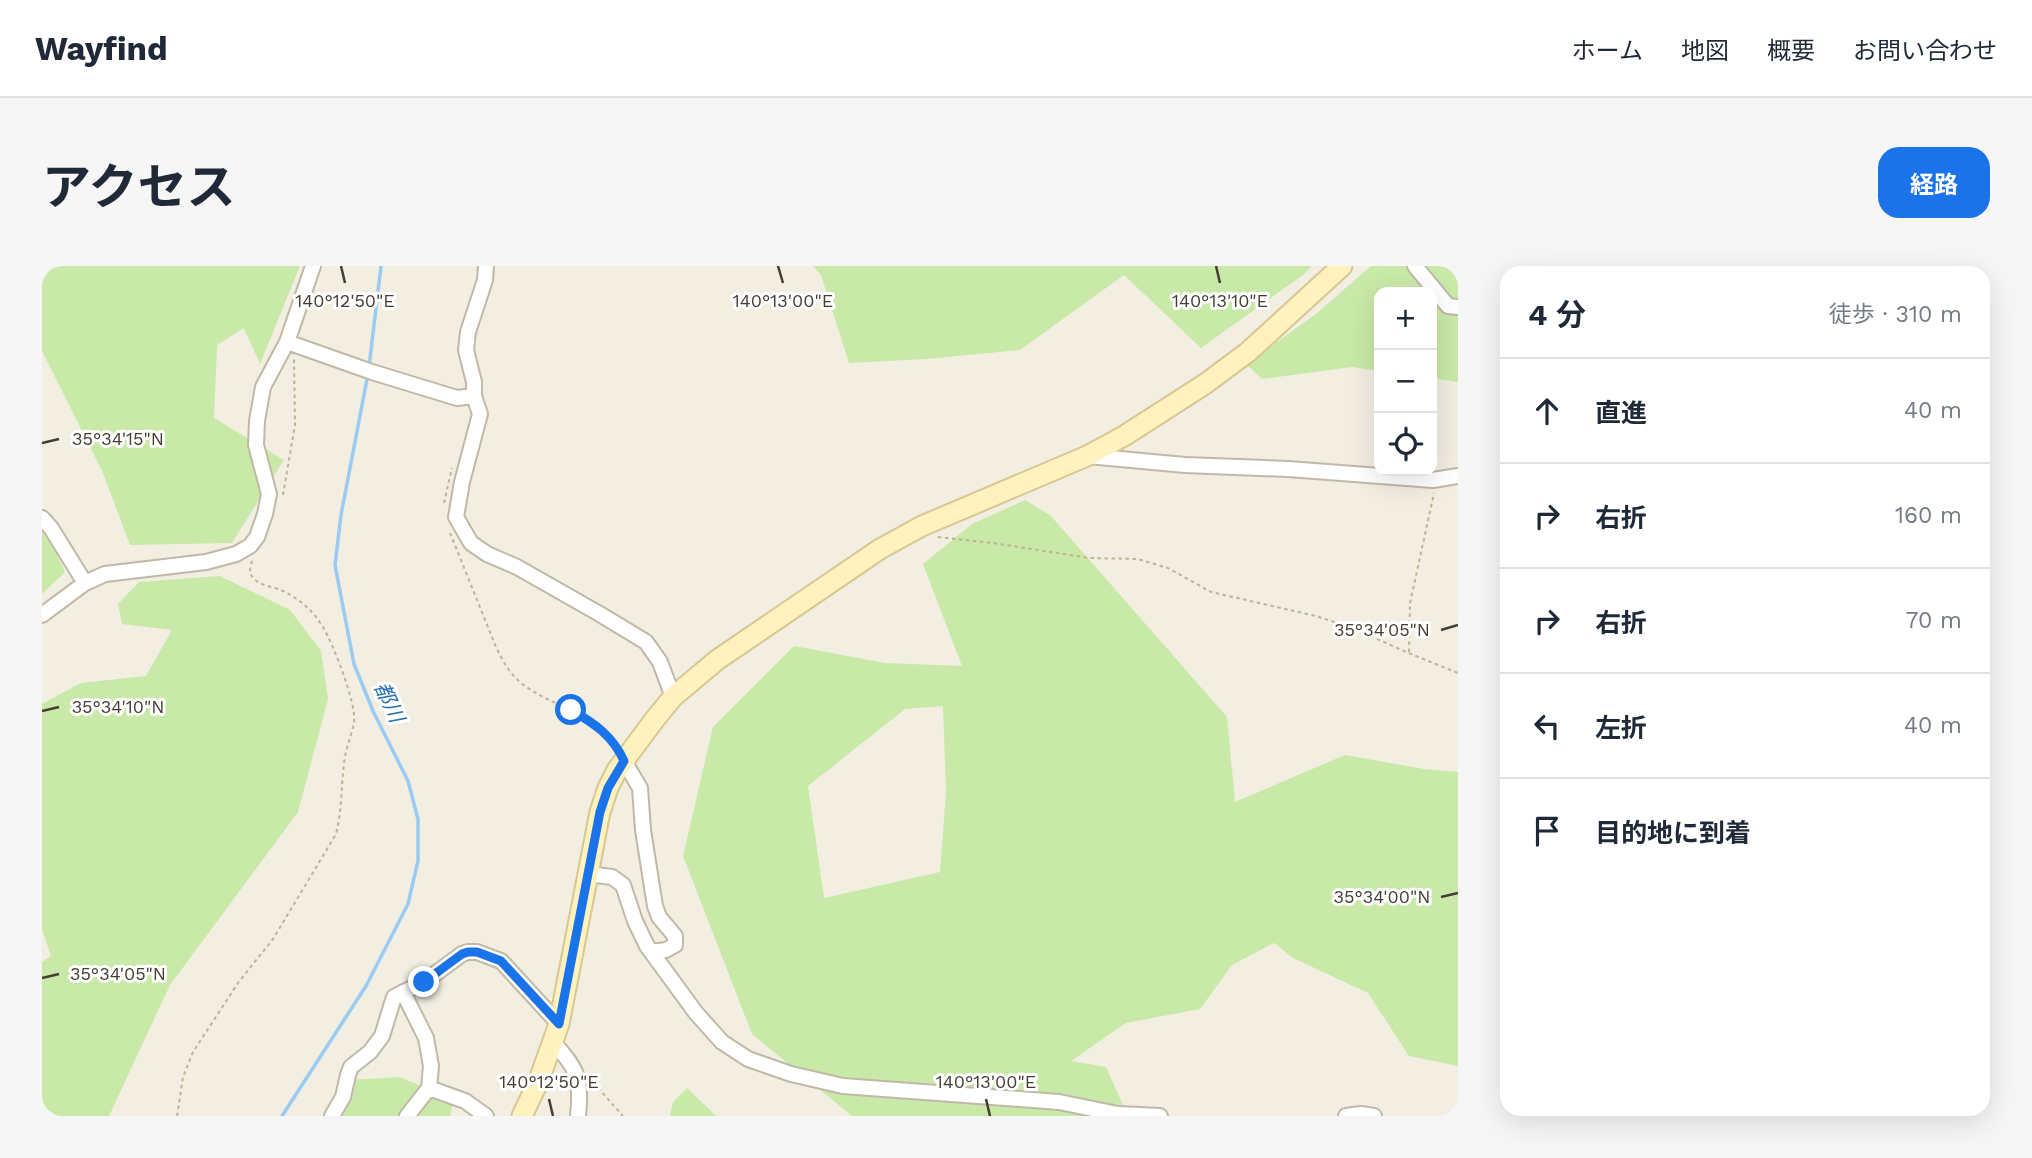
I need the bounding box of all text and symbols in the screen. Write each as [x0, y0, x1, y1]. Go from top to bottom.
text: Wayfind [35, 29, 168, 68]
text: ホーム [1572, 37, 1643, 65]
text: 地図 [1681, 37, 1729, 65]
text: 概要 [1767, 37, 1815, 65]
text: お問い合わせ [1853, 37, 1997, 65]
button: 経路 [1878, 147, 1990, 218]
text: アクセス [42, 158, 236, 216]
map controls [1374, 287, 1437, 476]
button: + [1374, 287, 1437, 350]
text: 140°12'50"E [295, 290, 395, 311]
text: 140°13'00"E [733, 290, 833, 311]
text: 140°13'10"E [1172, 290, 1268, 311]
text: 4 分 [1528, 297, 1586, 332]
text: 徒歩 · 310 m [1829, 301, 1962, 328]
button: − [1374, 350, 1437, 413]
icon: ahead [1528, 392, 1566, 430]
text: 40 m [1904, 397, 1962, 424]
text: 直進 [1595, 398, 1647, 428]
button: locate [1374, 413, 1437, 476]
text: 35°34'15"N [72, 428, 164, 449]
icon: right [1528, 497, 1566, 535]
text: 160 m [1895, 502, 1962, 529]
text: 右折 [1595, 503, 1647, 533]
icon: right [1528, 602, 1566, 640]
text: 70 m [1905, 607, 1962, 634]
text: 右折 [1595, 608, 1647, 638]
text: 35°34'05"N [1334, 619, 1430, 640]
water label: 都川 [369, 677, 411, 728]
route start [555, 694, 586, 725]
text: 35°34'10"N [72, 696, 164, 717]
icon: left [1528, 707, 1566, 745]
text: 40 m [1904, 712, 1962, 739]
text: 左折 [1595, 713, 1647, 743]
icon: arrive [1528, 812, 1566, 850]
text: 目的地に到着 [1595, 818, 1751, 848]
text: 35°34'00"N [1334, 886, 1430, 907]
text: 35°34'05"N [70, 963, 166, 984]
route end [408, 966, 439, 997]
text: 140°12'50"E [499, 1071, 599, 1092]
text: 140°13'00"E [936, 1071, 1036, 1092]

